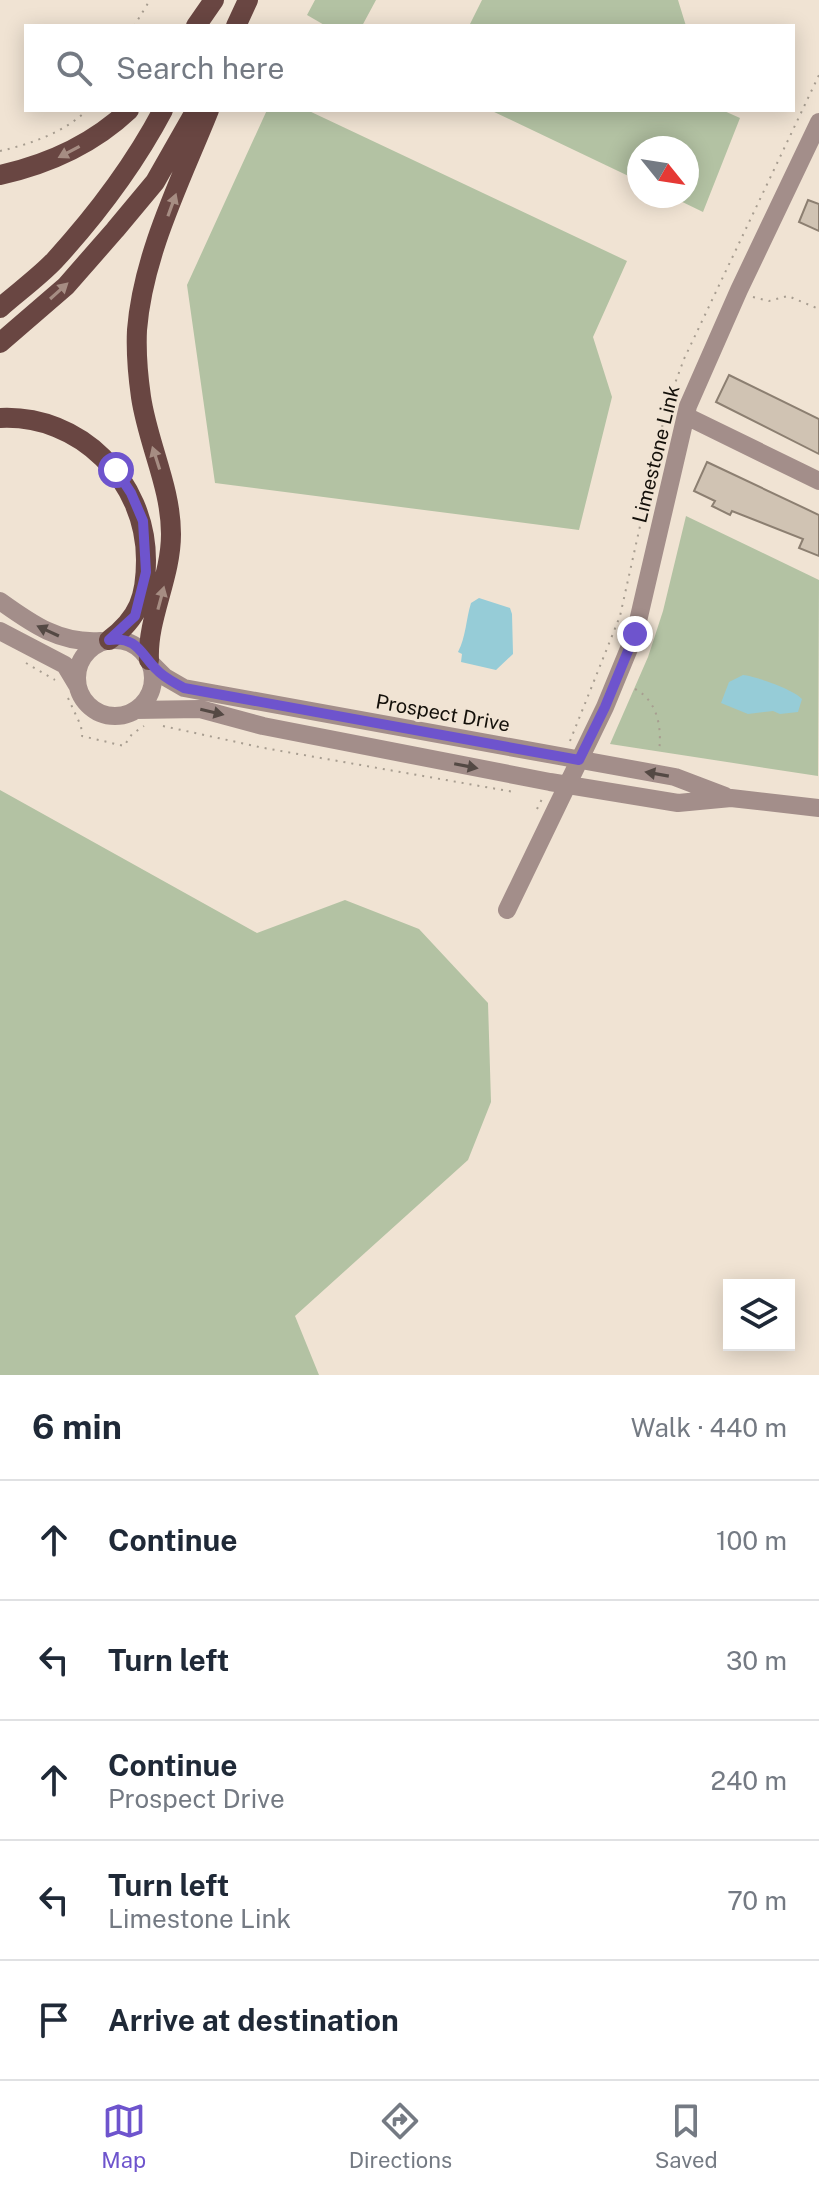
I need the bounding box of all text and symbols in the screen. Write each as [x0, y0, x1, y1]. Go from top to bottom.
search box [24, 24, 795, 112]
icon: search [52, 46, 96, 90]
text: Search here [116, 50, 284, 86]
north arrow [627, 136, 699, 208]
one-way arrow [58, 144, 80, 158]
one-way arrow [166, 193, 178, 217]
one-way arrow [49, 283, 68, 301]
street label: Limestone Link [627, 383, 685, 525]
one-way arrow [149, 446, 162, 470]
route start [98, 452, 134, 488]
one-way arrow [155, 585, 167, 610]
route end [617, 616, 653, 652]
one-way arrow [37, 625, 60, 638]
street label: Prospect Drive [374, 689, 512, 737]
one-way arrow [200, 706, 225, 719]
one-way arrow [454, 760, 479, 772]
one-way arrow [644, 768, 669, 780]
map controls [723, 1279, 795, 1351]
button: layers [723, 1279, 795, 1351]
text: 6 min [32, 1407, 122, 1447]
text: Walk · 440 m [631, 1412, 787, 1443]
icon: ahead [32, 1518, 76, 1562]
text: Continue [108, 1522, 238, 1558]
text: 100 m [716, 1525, 787, 1556]
icon: left [32, 1638, 76, 1682]
text: Turn left [108, 1642, 229, 1678]
text: 30 m [726, 1645, 787, 1676]
text: Continue [108, 1747, 238, 1783]
icon: ahead [32, 1758, 76, 1802]
text: 240 m [710, 1765, 787, 1796]
text: Prospect Drive [108, 1783, 285, 1814]
text: Turn left [108, 1867, 229, 1903]
icon: left [32, 1878, 76, 1922]
text: 70 m [727, 1885, 787, 1916]
text: Limestone Link [108, 1903, 291, 1934]
icon: arrive [32, 1998, 76, 2042]
text: Arrive at destination [108, 2002, 399, 2038]
tab: Map [101, 2099, 146, 2173]
tab: Directions [349, 2099, 452, 2173]
tab: Saved [655, 2099, 718, 2173]

